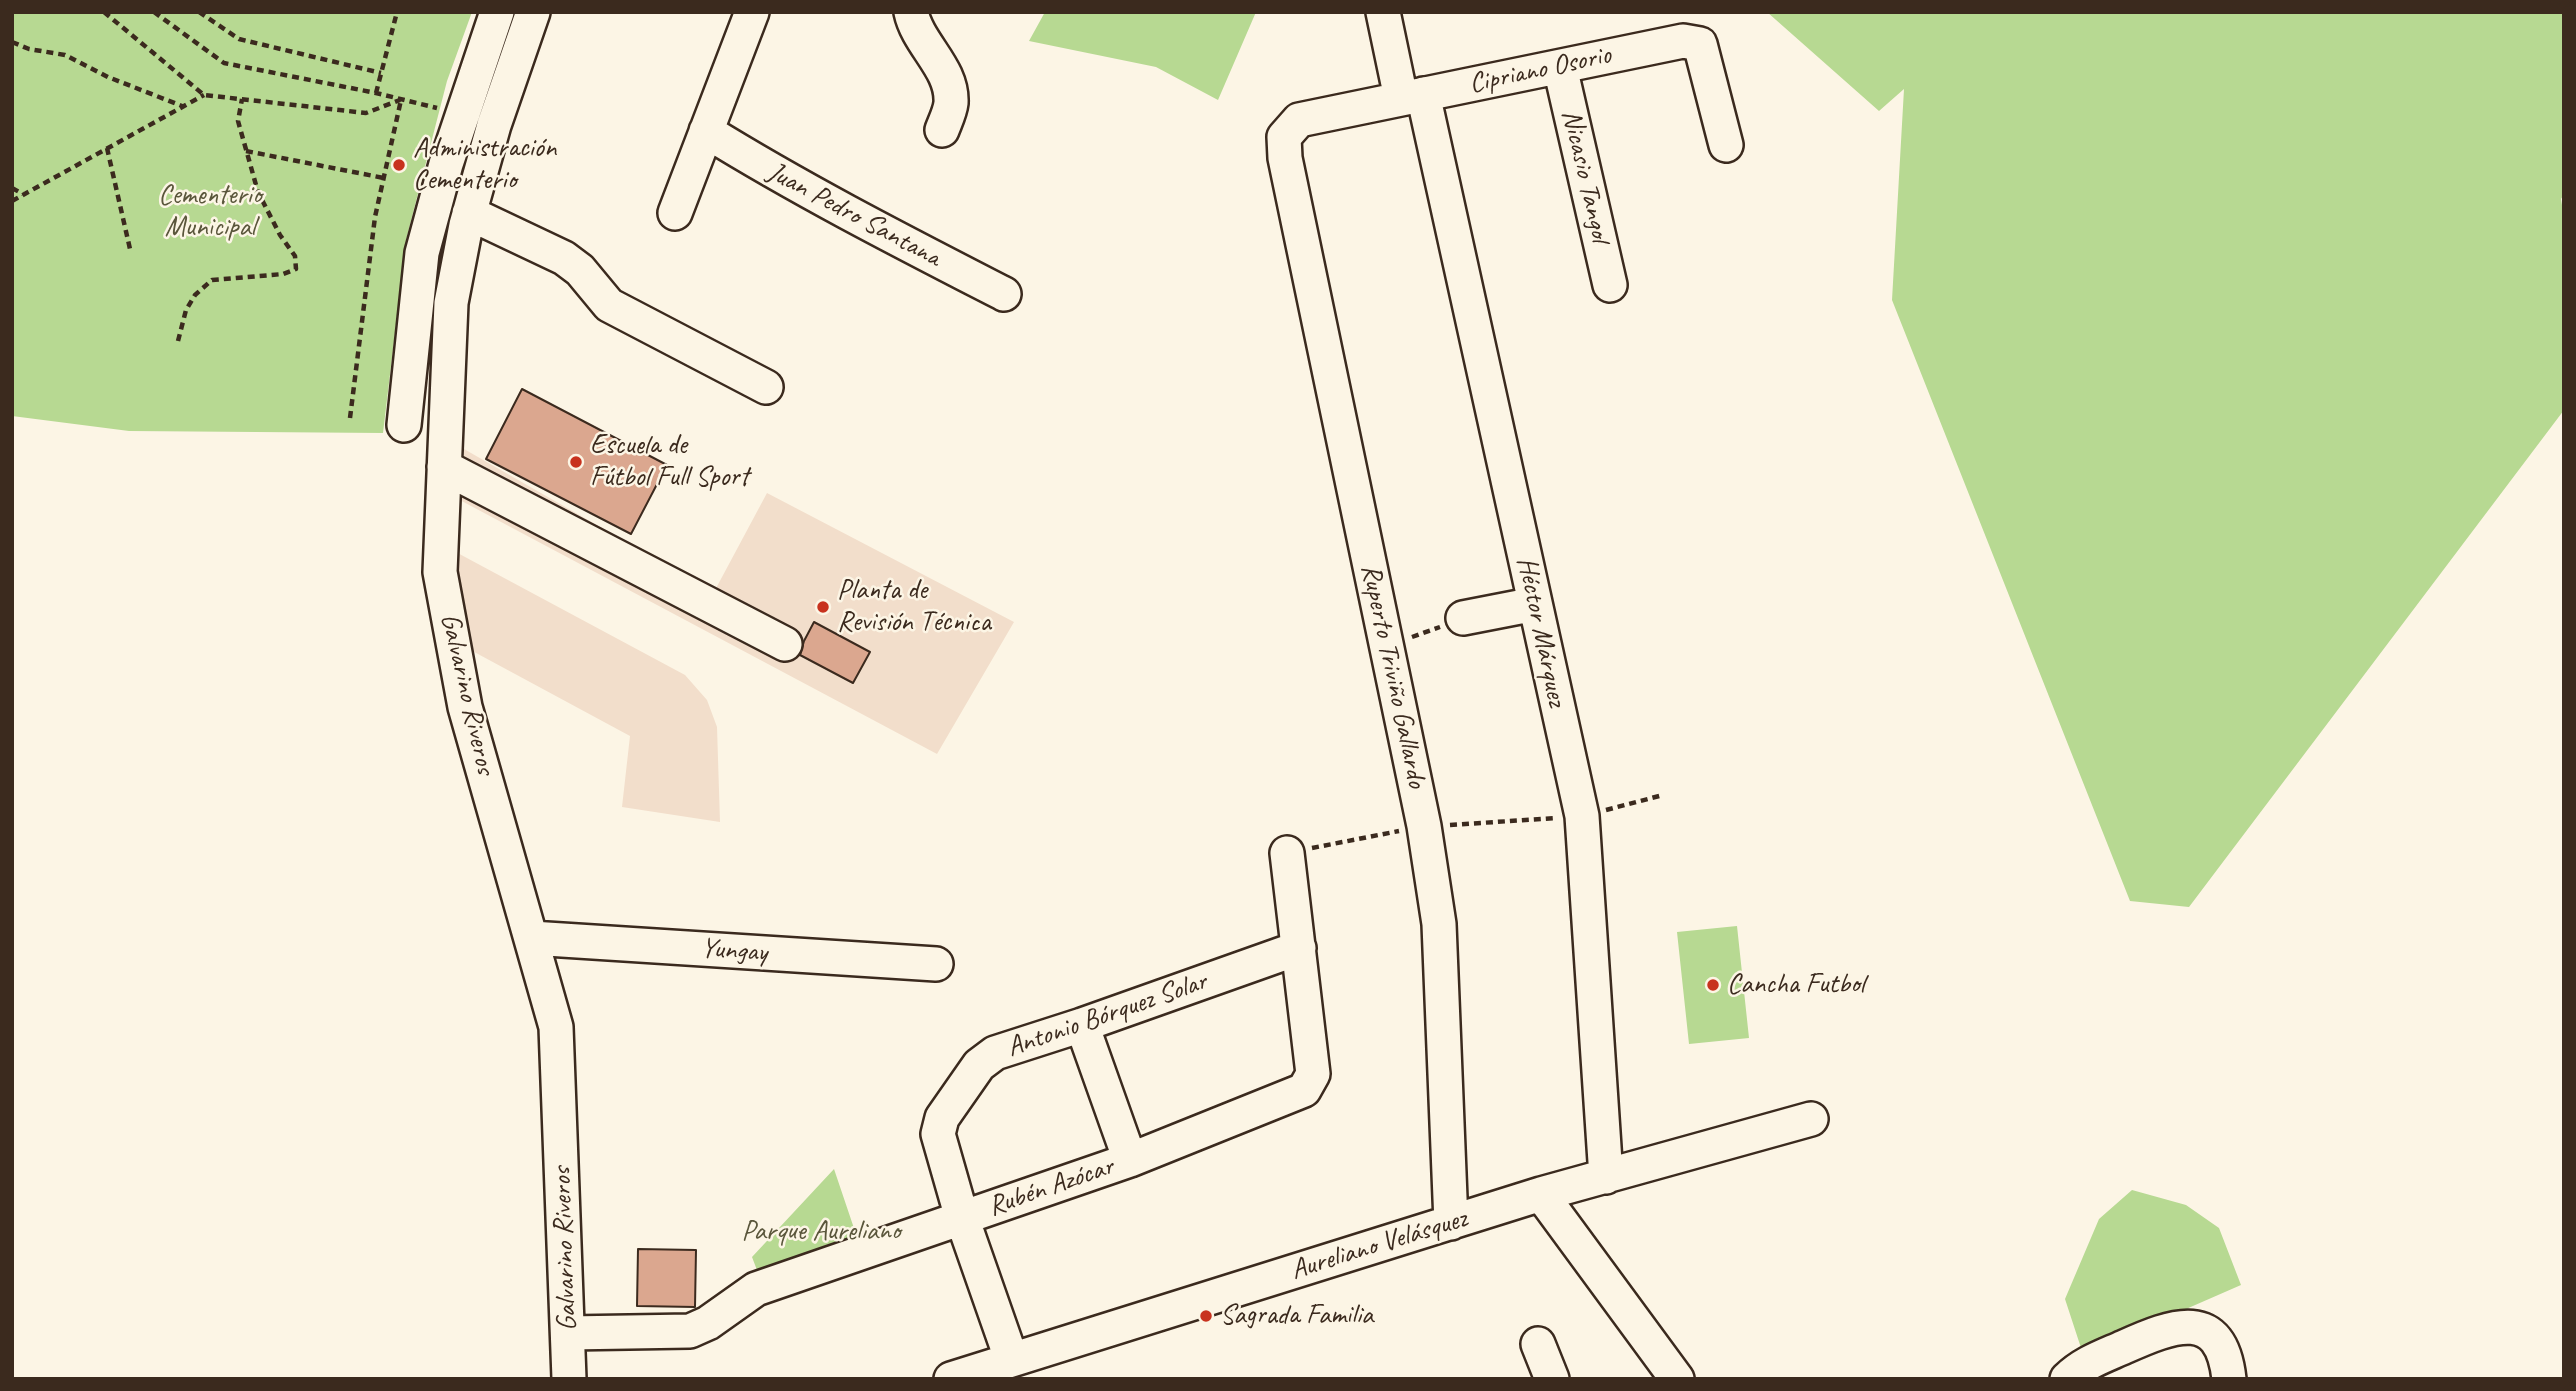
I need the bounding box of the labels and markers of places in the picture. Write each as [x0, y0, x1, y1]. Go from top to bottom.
place label: Administración Cementerio [413, 132, 556, 198]
marker: Administración Cementerio [391, 157, 407, 173]
place label: Escuela de Fútbol Full Sport [590, 429, 749, 495]
marker: Escuela de Fútbol Full Sport [568, 454, 584, 470]
place label: Planta de Revisión Técnica [837, 574, 991, 640]
marker: Planta de Revisión Técnica [815, 599, 831, 615]
place label: Cancha Futbol [1727, 968, 1864, 1002]
marker: Cancha Futbol [1705, 977, 1721, 993]
place label: Sagrada Familia [1220, 1299, 1373, 1333]
marker: Sagrada Familia [1198, 1308, 1214, 1324]

